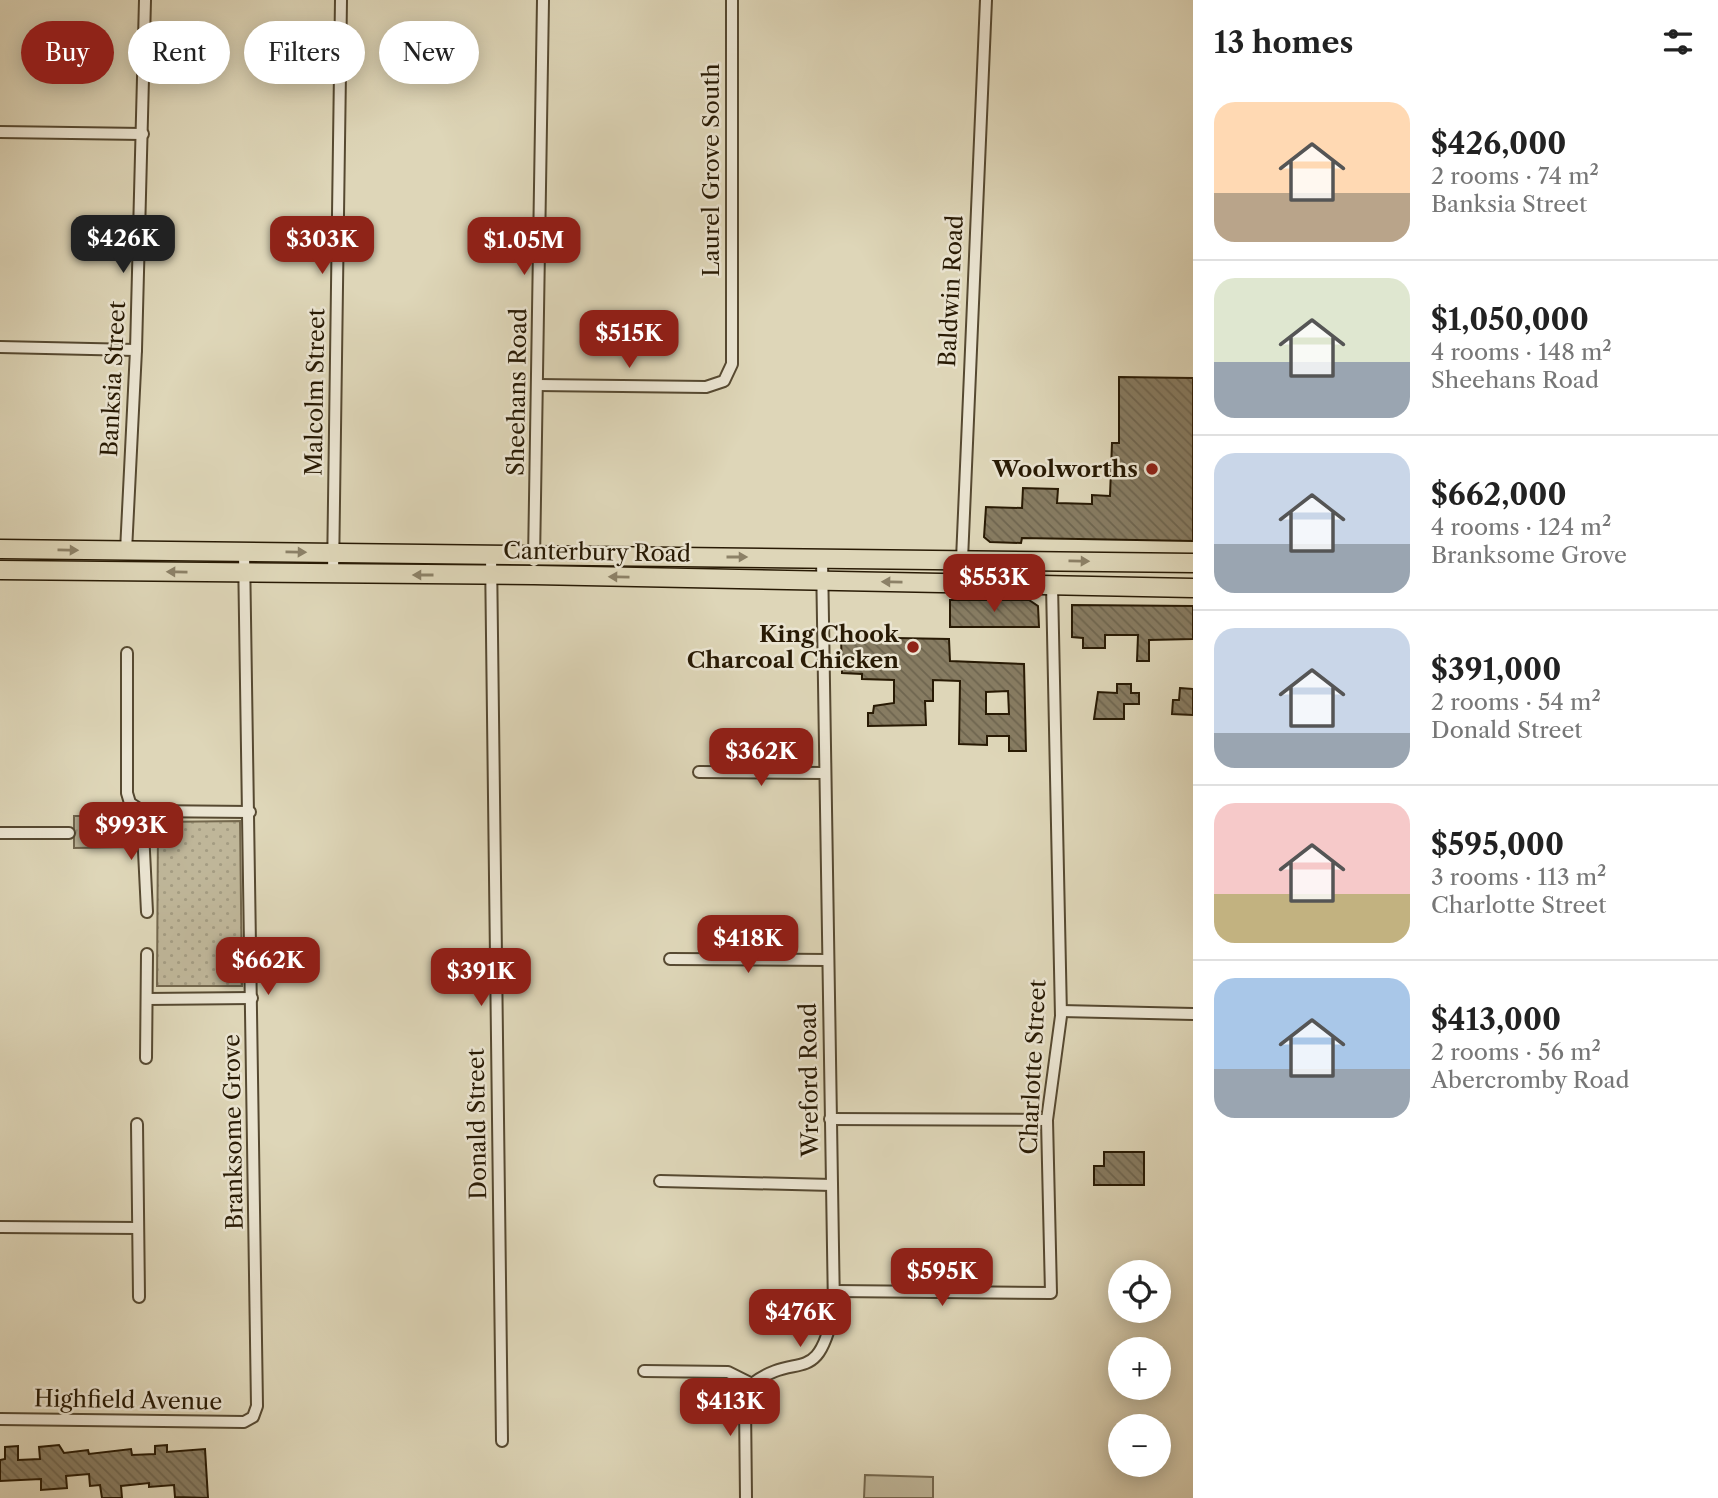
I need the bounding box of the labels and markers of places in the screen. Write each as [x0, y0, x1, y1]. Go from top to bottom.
pin: $426K [74, 216, 172, 275]
pin: $303K [273, 216, 371, 276]
pin: $1.05M [467, 218, 581, 277]
pin: $515K [580, 310, 678, 370]
place label: Woolworths [991, 455, 1138, 483]
marker: Woolworths [1144, 461, 1160, 477]
pin: $553K [945, 554, 1043, 614]
place label: King Chook Charcoal Chicken [687, 620, 900, 674]
marker: King Chook Charcoal Chicken [905, 639, 921, 655]
pin: $362K [712, 728, 810, 788]
pin: $993K [82, 802, 180, 862]
pin: $418K [699, 916, 797, 975]
pin: $662K [219, 937, 317, 997]
pin: $391K [432, 948, 530, 1008]
pin: $595K [893, 1248, 991, 1308]
pin: $476K [751, 1290, 849, 1349]
pin: $413K [681, 1378, 779, 1438]

